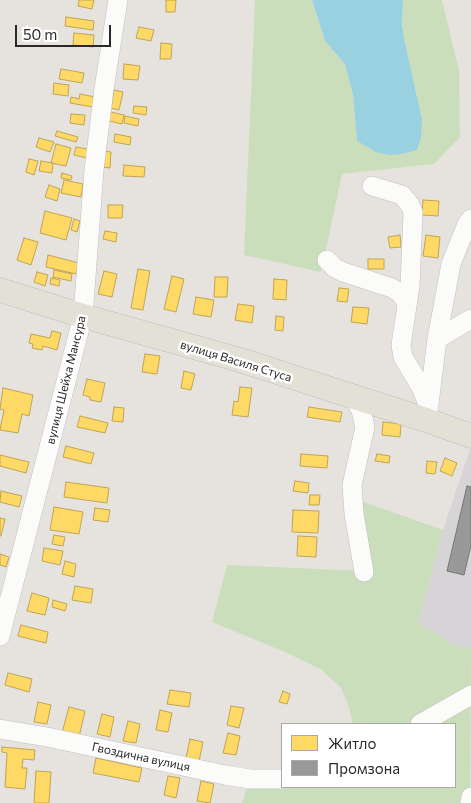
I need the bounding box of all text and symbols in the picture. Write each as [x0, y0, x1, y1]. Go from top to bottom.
scale bar [18, 15, 114, 47]
text: 50 m [23, 25, 57, 43]
street label: вулиця Шейха Мансура [43, 314, 89, 446]
street label: вулиця Василя Стуса [179, 337, 293, 385]
legend [281, 723, 456, 788]
text: Житло [328, 734, 376, 752]
street label: Гвоздична вулиця [91, 740, 191, 774]
text: Промзона [328, 759, 400, 777]

